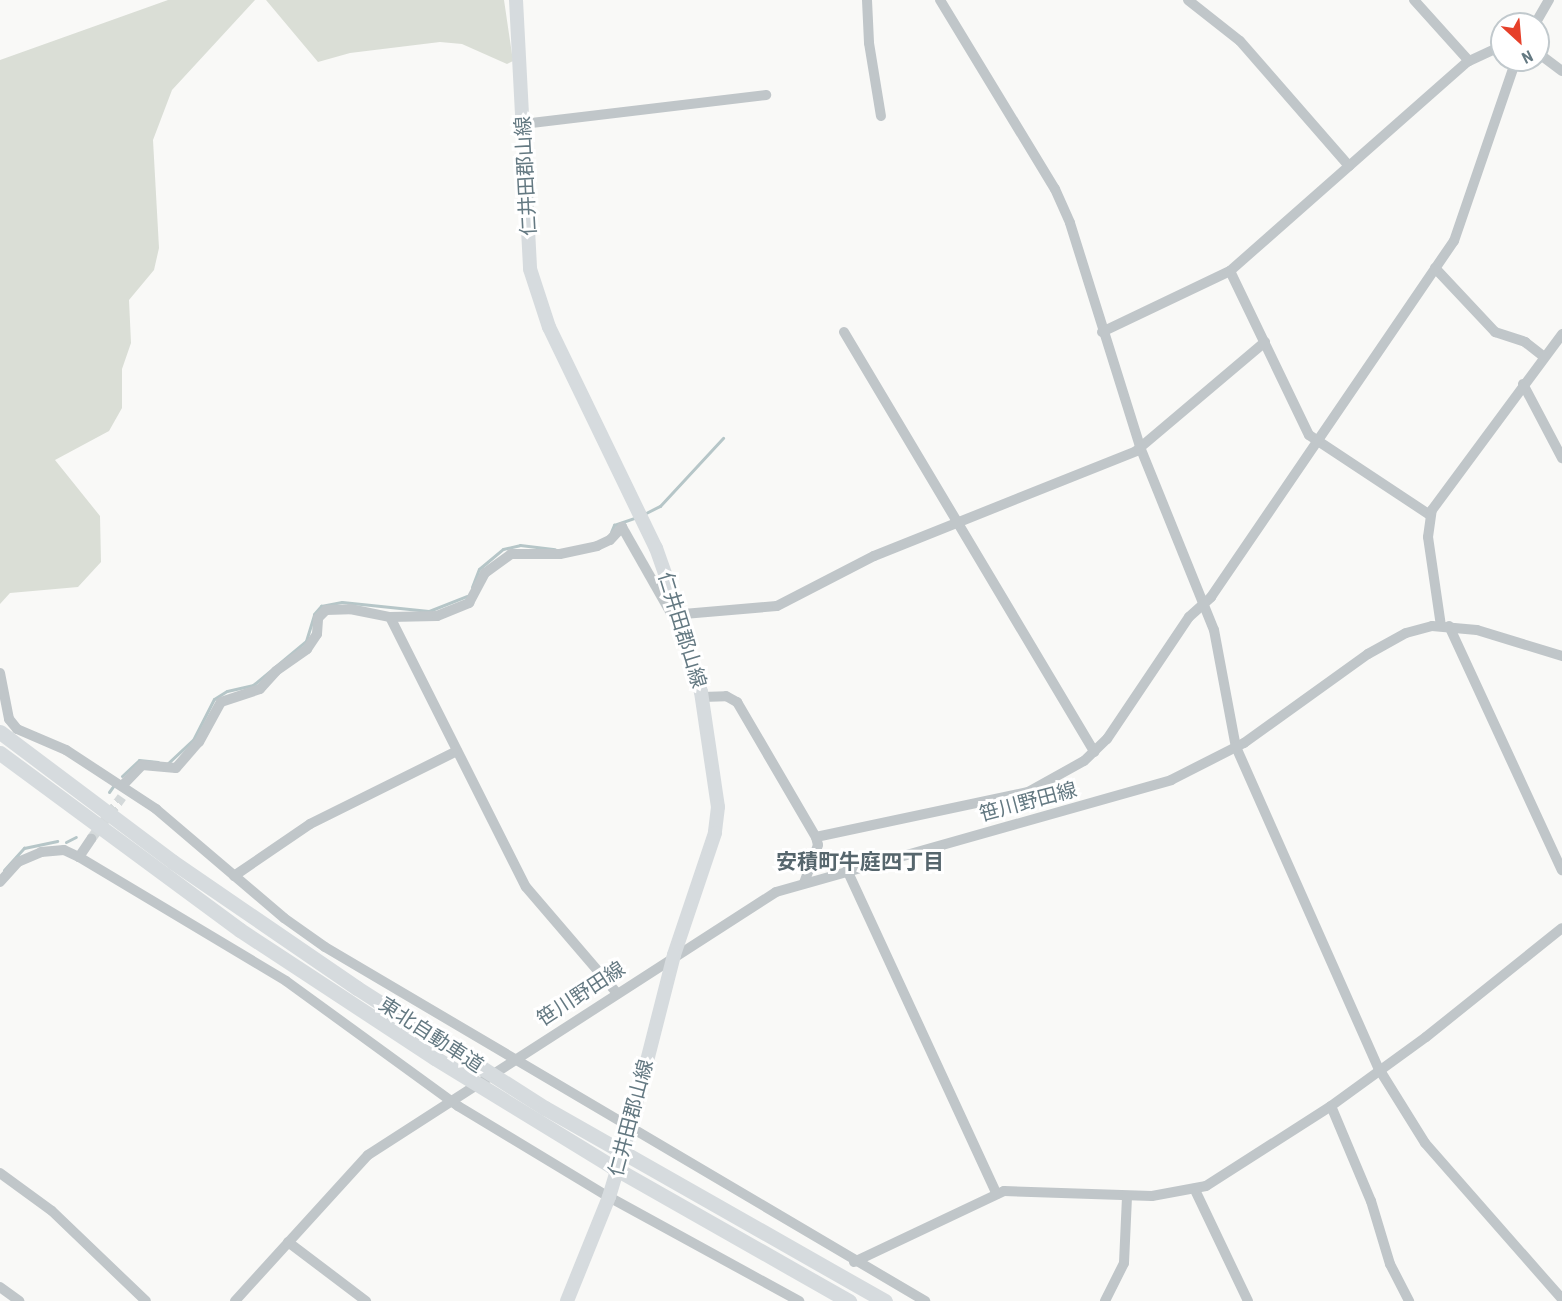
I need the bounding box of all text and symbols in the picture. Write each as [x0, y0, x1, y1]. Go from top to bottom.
north arrow [1490, 12, 1550, 72]
text: N [1519, 46, 1536, 68]
street label: 仁井田郡山線 [511, 115, 541, 237]
street label: 仁井田郡山線 [653, 569, 711, 691]
street label: 笹川野田線 [977, 777, 1079, 827]
district label: 安積町牛庭四丁目 [776, 849, 944, 875]
street label: 笹川野田線 [533, 957, 629, 1031]
street label: 東北自動車道 [374, 992, 488, 1078]
street label: 仁井田郡山線 [604, 1057, 658, 1179]

